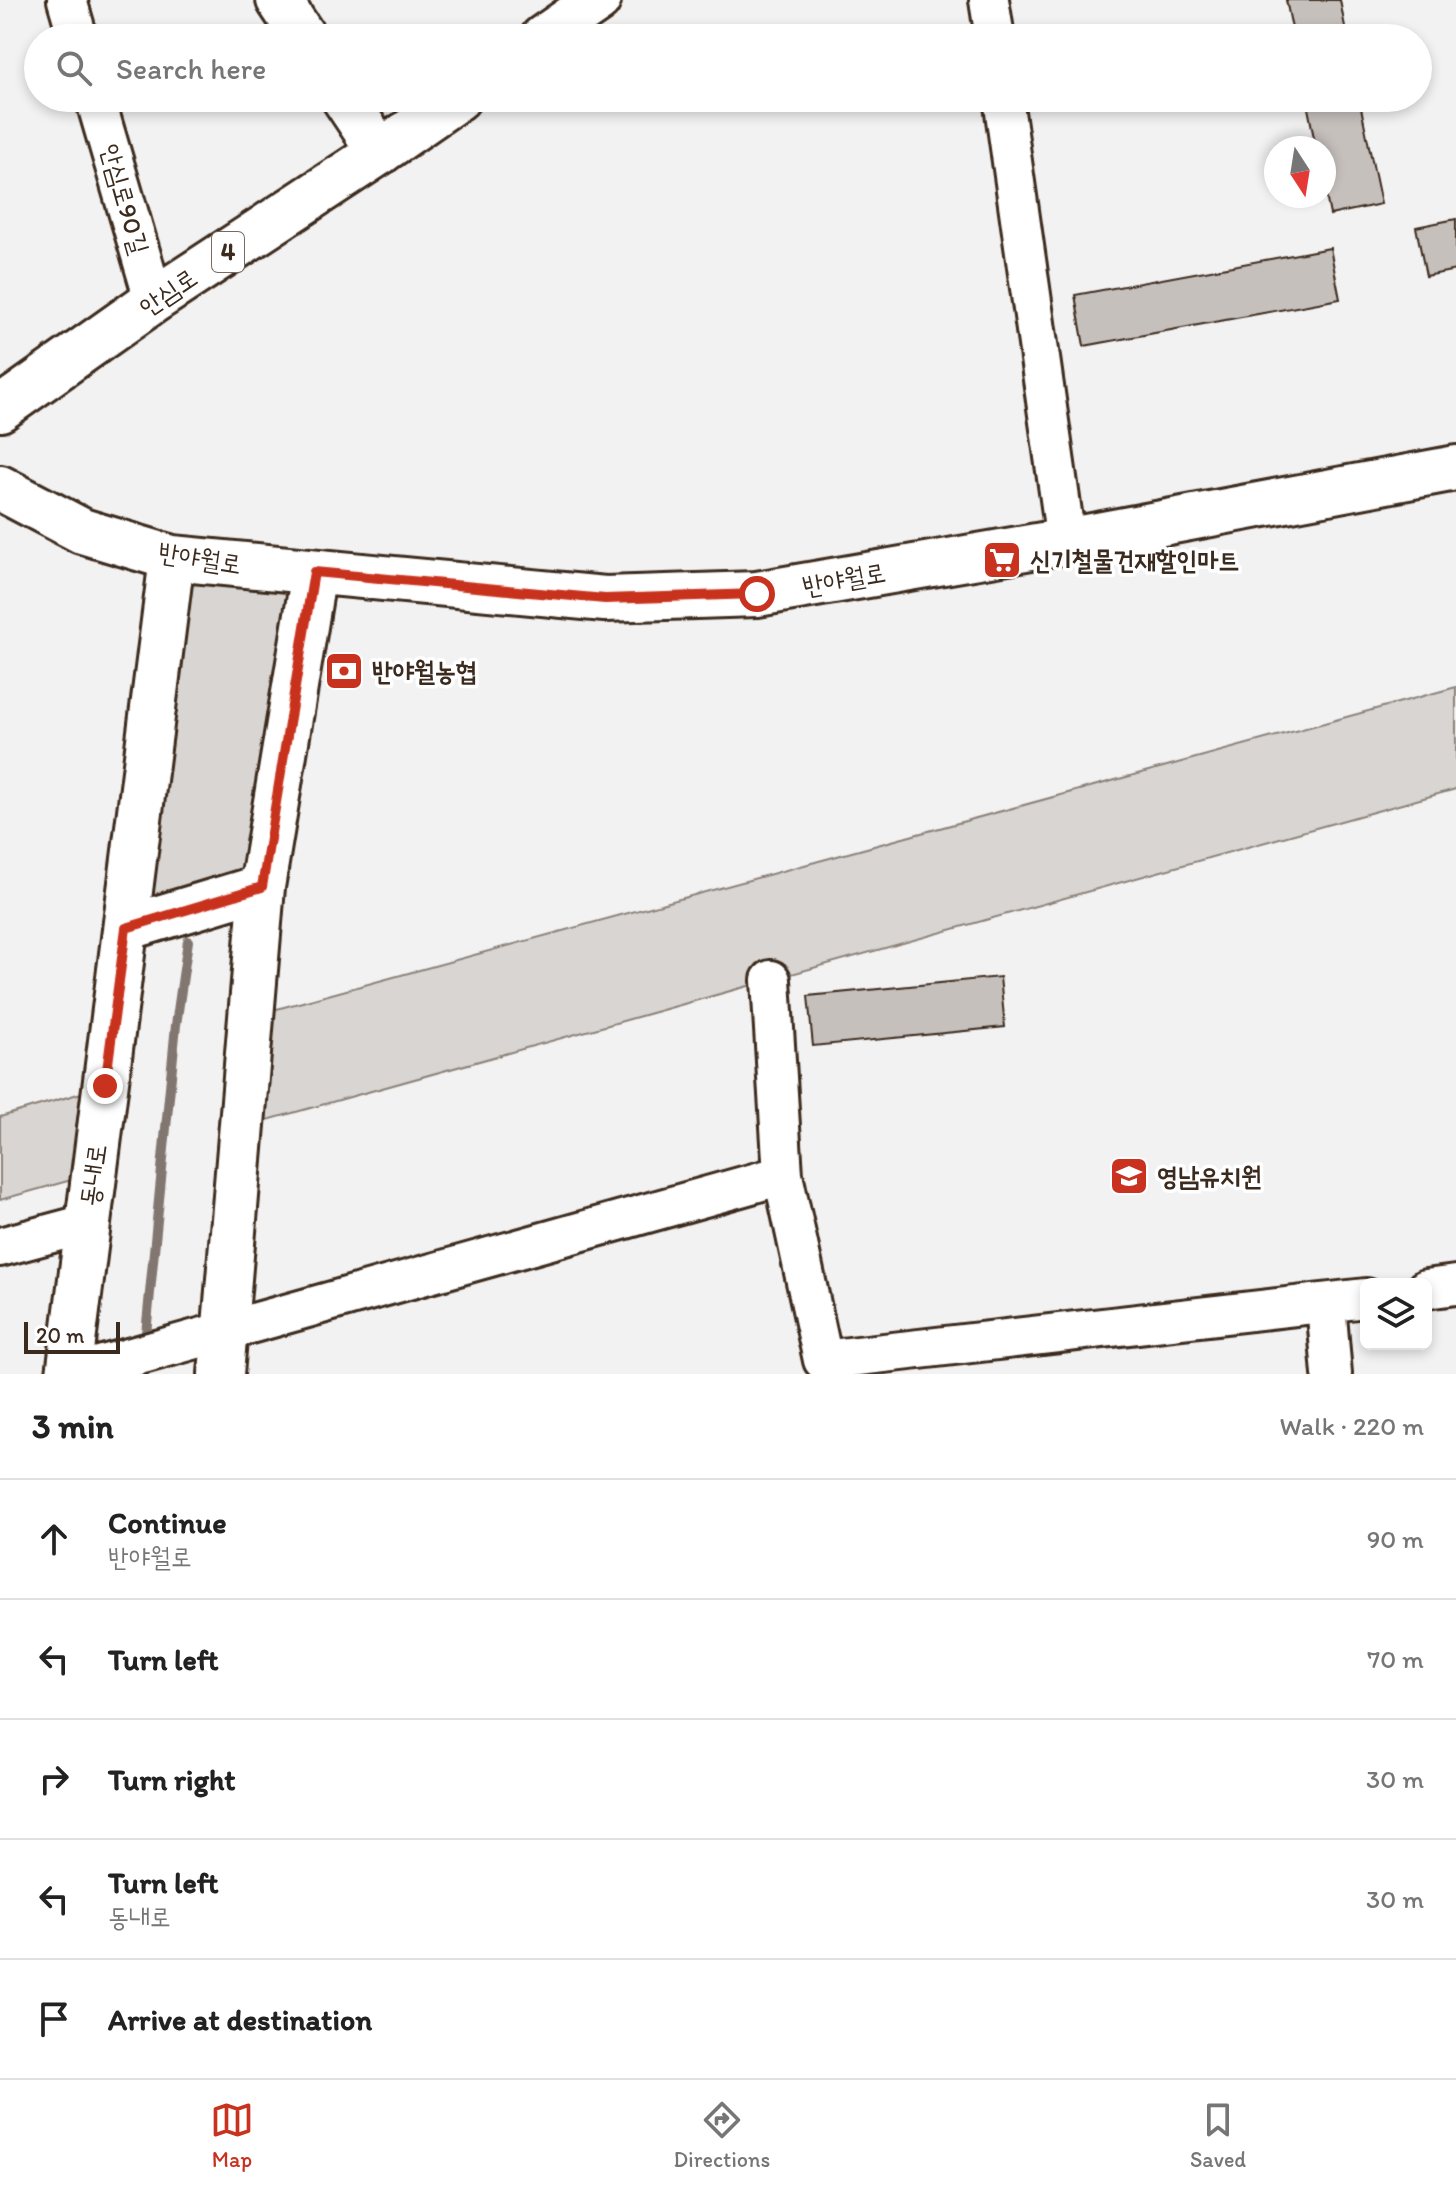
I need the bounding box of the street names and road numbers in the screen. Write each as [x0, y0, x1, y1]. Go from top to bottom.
street label: 안심로90길 [94, 140, 156, 258]
road number: 4 [212, 232, 244, 272]
street label: 안심로 [133, 261, 203, 323]
street label: 반야월로 [156, 536, 244, 580]
street label: 반야월로 [800, 556, 888, 602]
street label: 동내로 [73, 1142, 113, 1208]

